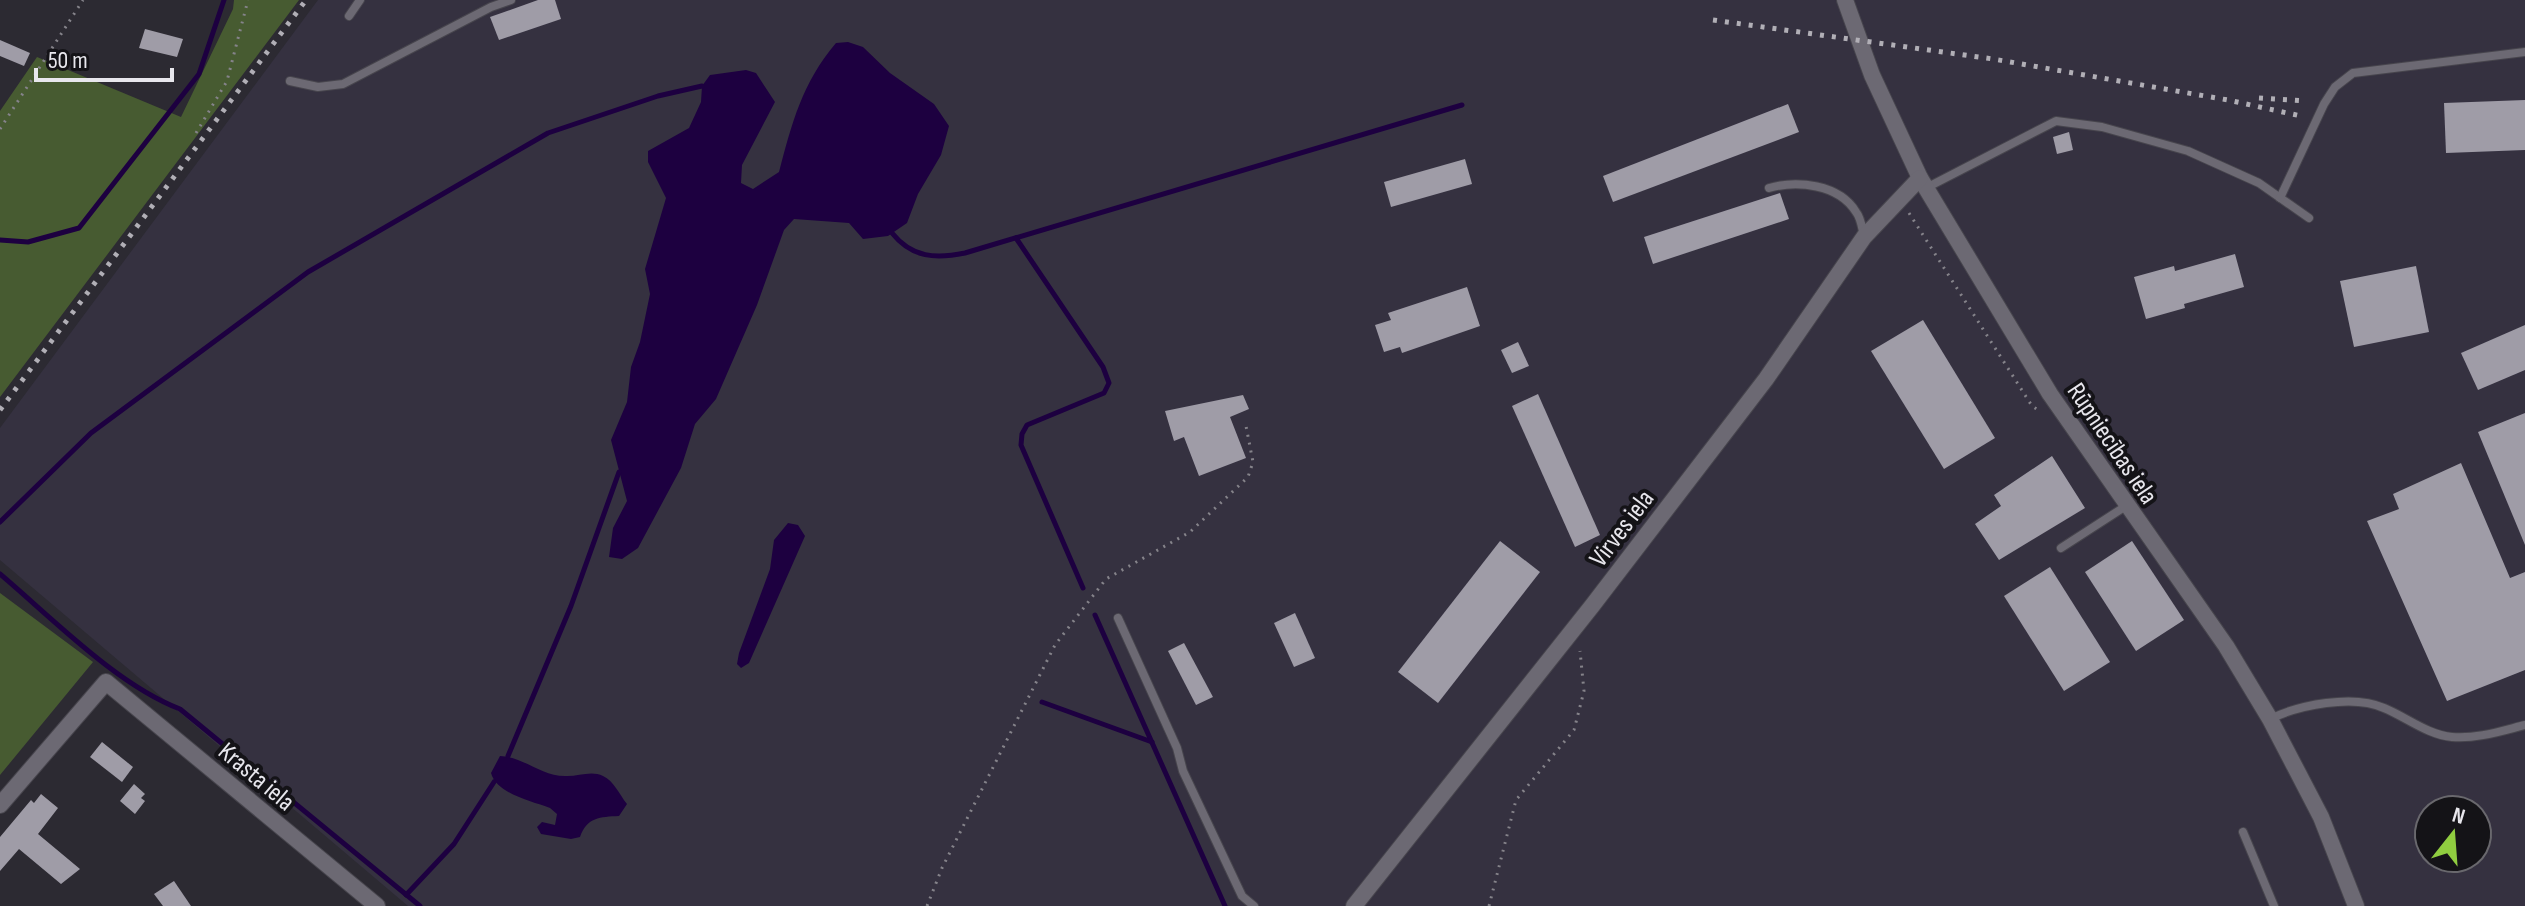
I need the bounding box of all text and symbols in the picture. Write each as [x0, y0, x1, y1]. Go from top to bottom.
scale bar [36, 32, 172, 82]
text: 50 m [48, 46, 88, 75]
street label: Rūpniecības iela [2060, 377, 2164, 510]
street label: Virves iela [1583, 484, 1661, 573]
street label: Krasta iela [212, 736, 301, 818]
north arrow [2413, 794, 2493, 874]
text: N [2449, 802, 2468, 831]

